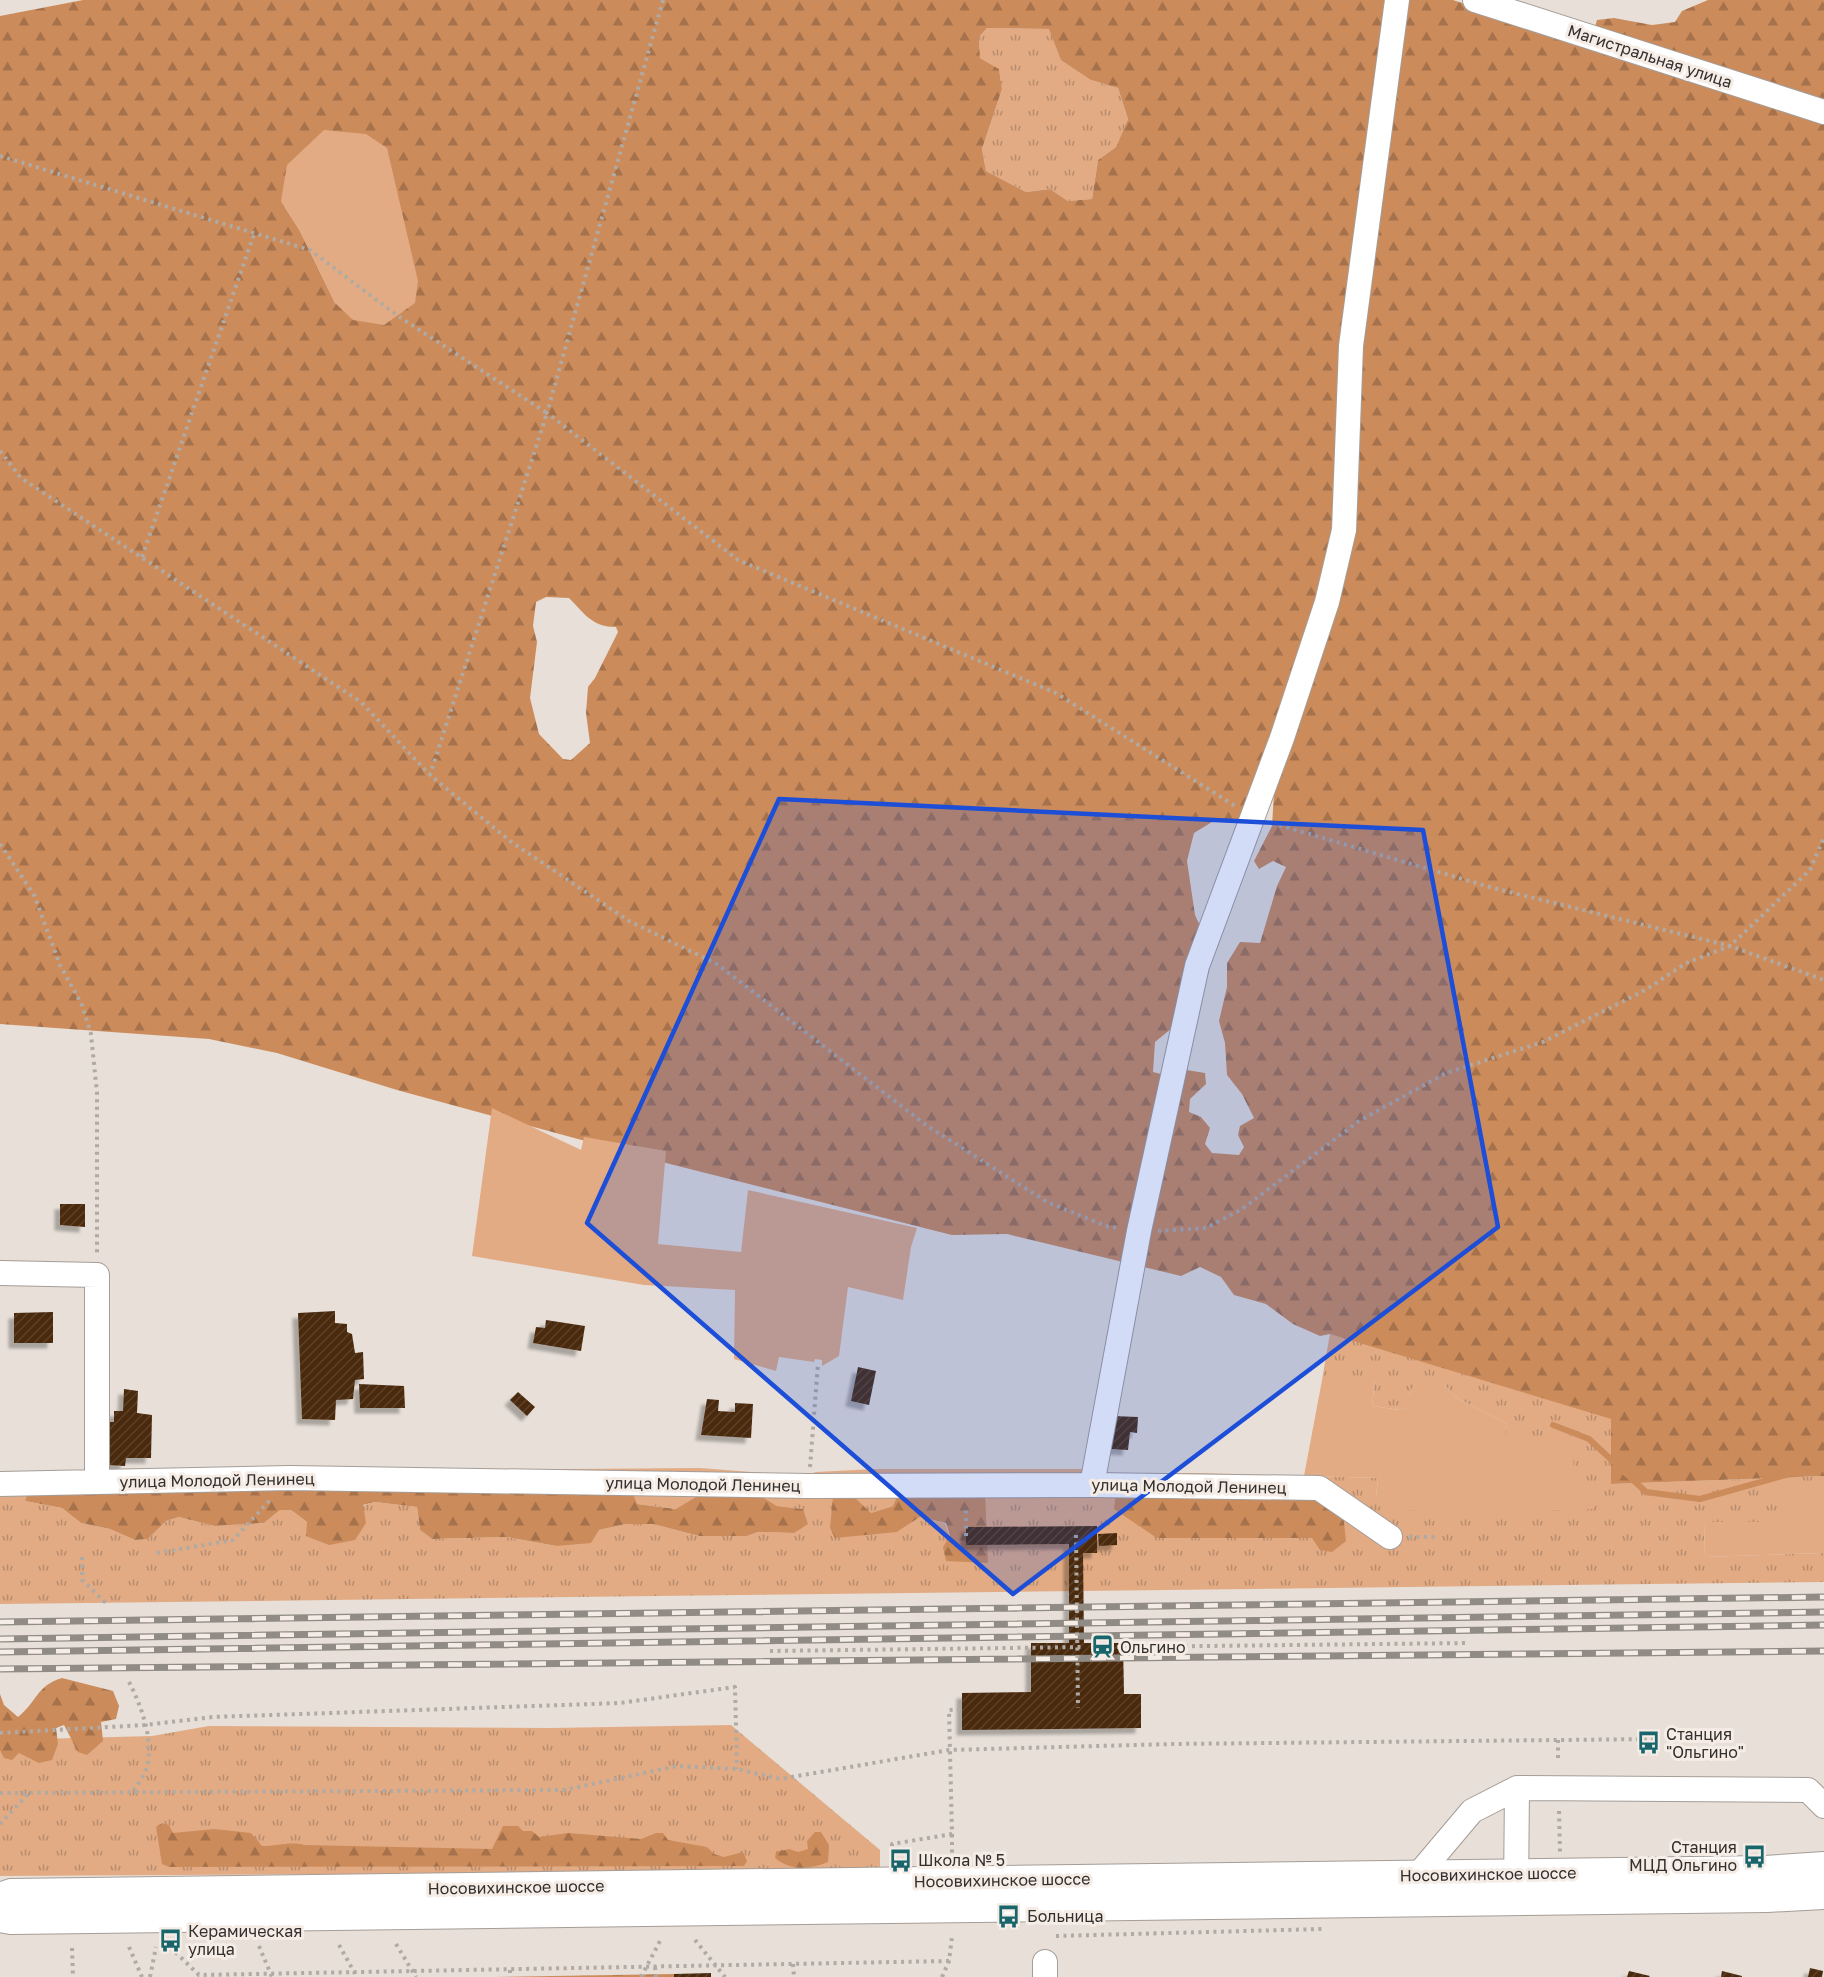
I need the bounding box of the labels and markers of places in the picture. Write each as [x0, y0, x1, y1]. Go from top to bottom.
station icon: Ольгино [1089, 1634, 1115, 1660]
place label: Ольгино [1120, 1637, 1186, 1657]
place label: Станция "Ольгино" [1666, 1724, 1744, 1762]
bus stop icon: Станция "Ольгино" [1635, 1730, 1661, 1756]
place label: Станция МЦД Ольгино [1629, 1837, 1737, 1875]
bus stop icon: Станция МЦД Ольгино [1742, 1843, 1768, 1869]
bus stop icon: Школа № 5 [887, 1847, 913, 1873]
place label: Школа № 5 [918, 1850, 1005, 1870]
bus stop icon: Больница [996, 1903, 1022, 1929]
place label: Больница [1027, 1906, 1103, 1926]
place label: Керамическая улица [188, 1921, 302, 1959]
bus stop icon: Керамическая улица [157, 1927, 183, 1953]

